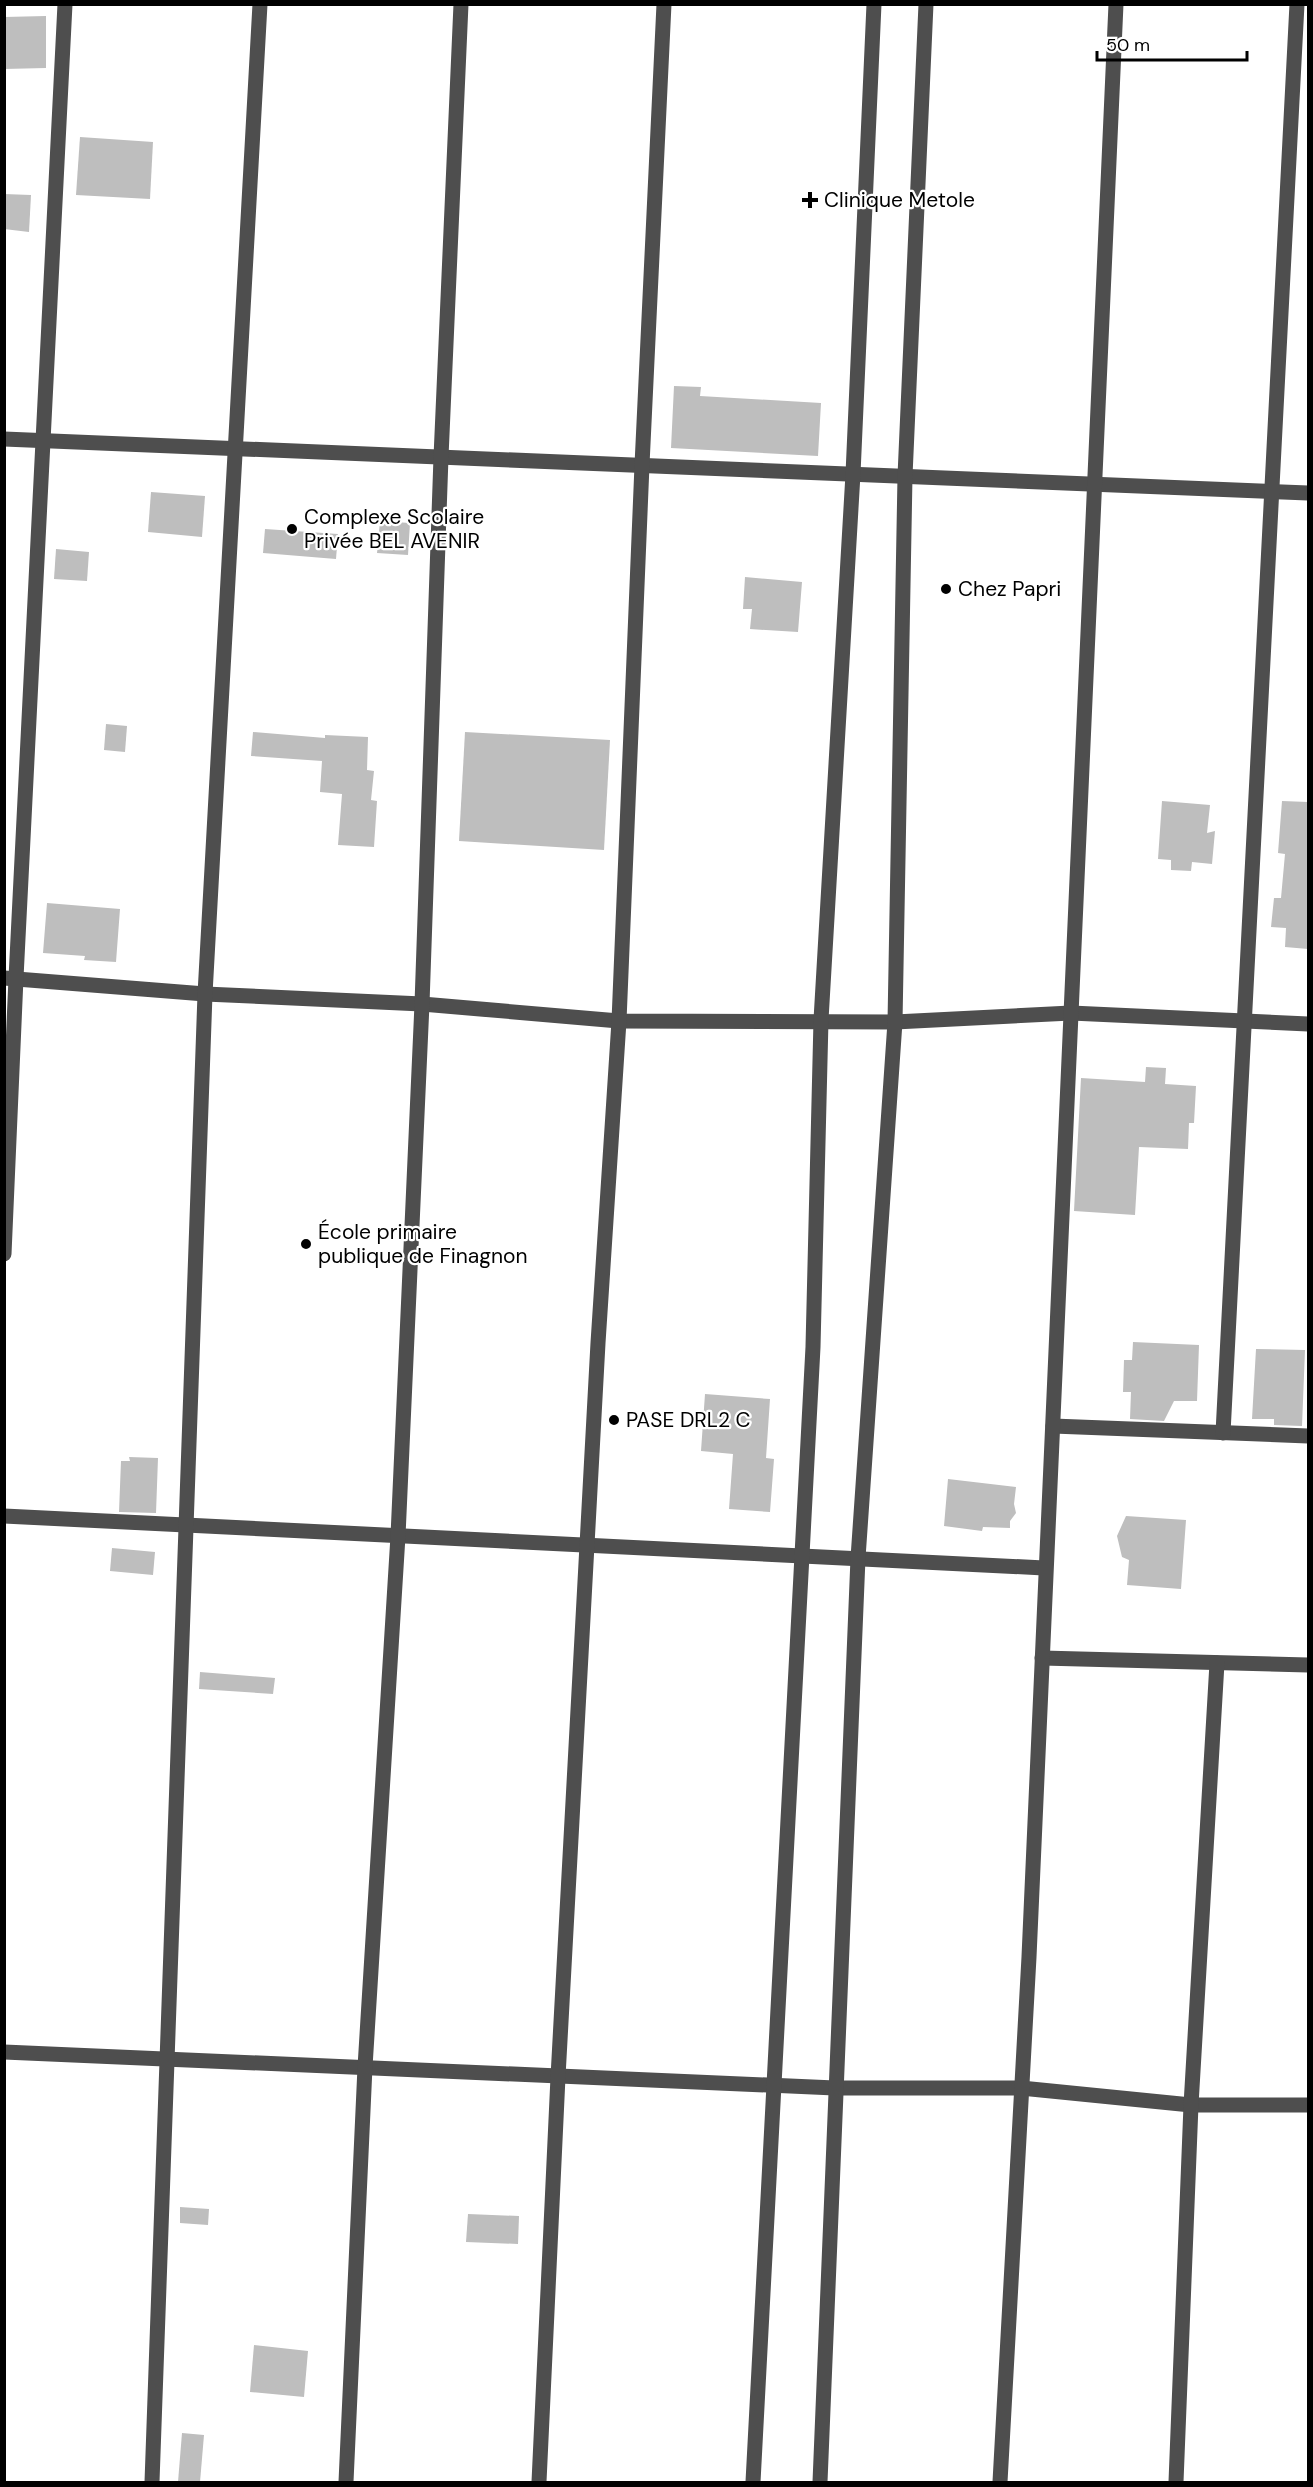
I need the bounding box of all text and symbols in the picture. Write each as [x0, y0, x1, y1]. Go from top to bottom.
scale bar [1097, 24, 1247, 62]
text: 50 m [1106, 33, 1150, 57]
place label: Clinique Metole [824, 186, 975, 214]
marker: Clinique Metole [801, 191, 819, 209]
place label: Complexe Scolaire Privée BEL AVENIR [304, 503, 484, 555]
marker: Complexe Scolaire Privée BEL AVENIR [285, 522, 299, 536]
place label: Chez Papri [958, 575, 1061, 603]
marker: Chez Papri [939, 582, 953, 596]
place label: École primaire publique de Finagnon [318, 1218, 527, 1270]
marker: École primaire publique de Finagnon [299, 1237, 313, 1251]
place label: PASE DRL2 C [626, 1406, 751, 1434]
marker: PASE DRL2 C [607, 1413, 621, 1427]

